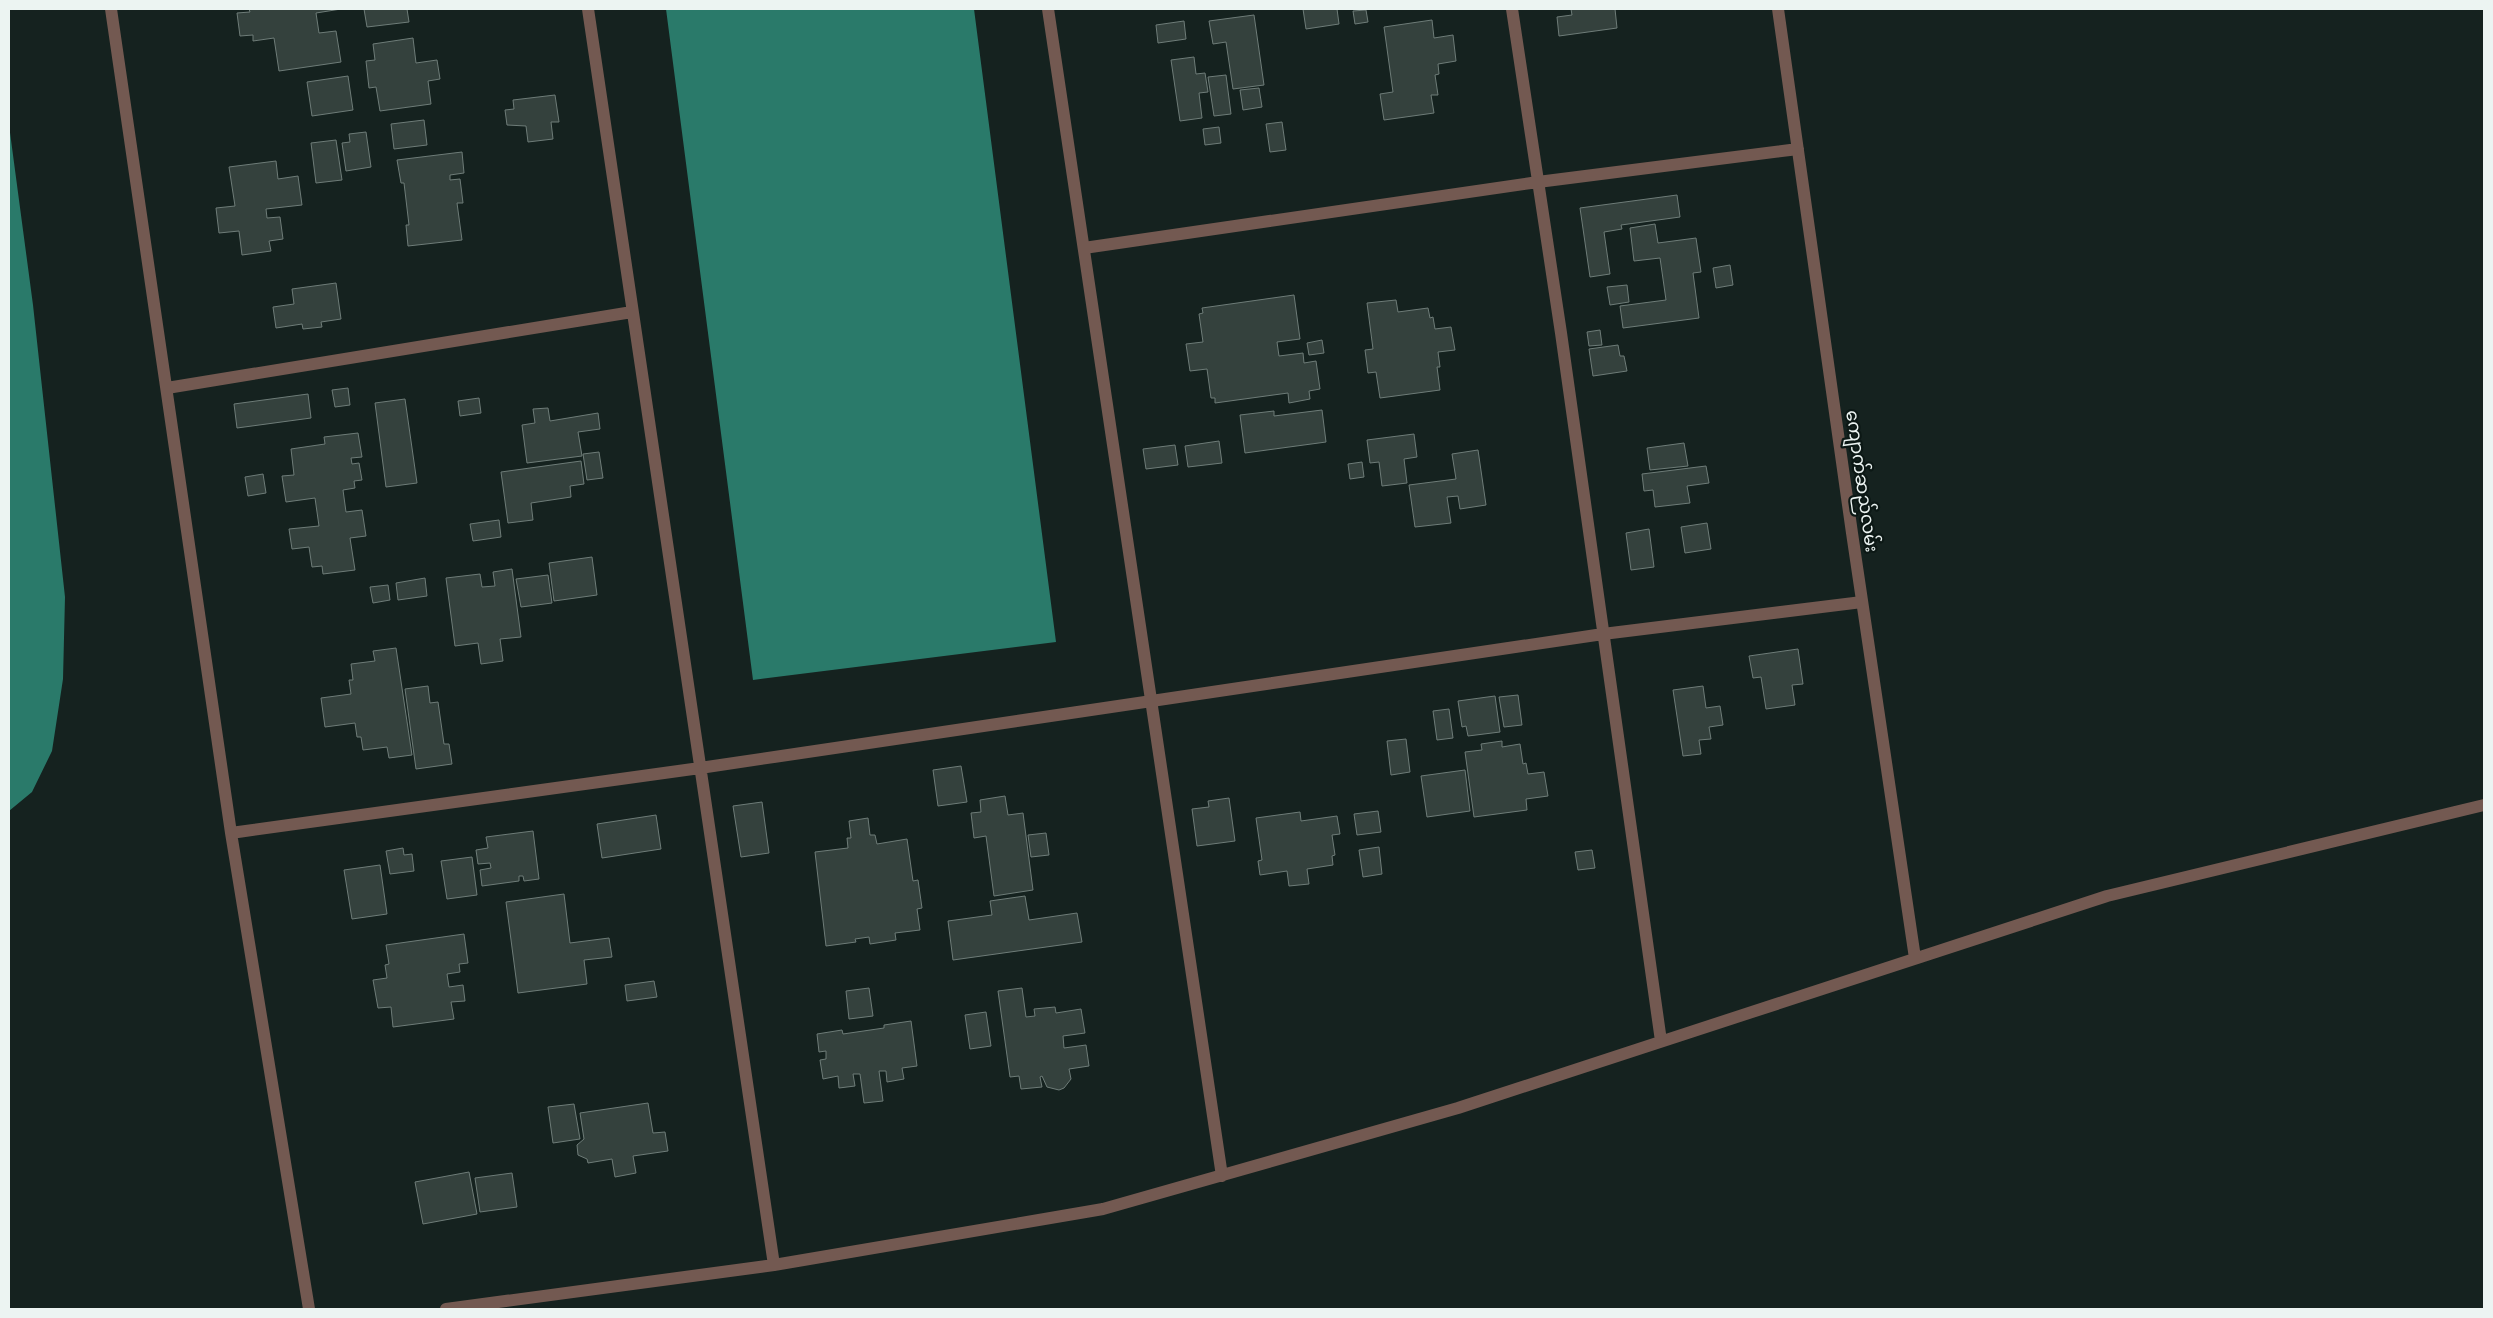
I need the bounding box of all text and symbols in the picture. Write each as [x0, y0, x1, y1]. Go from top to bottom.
street label: ကျောက်ဆည်လမ်း [1837, 408, 1885, 554]

